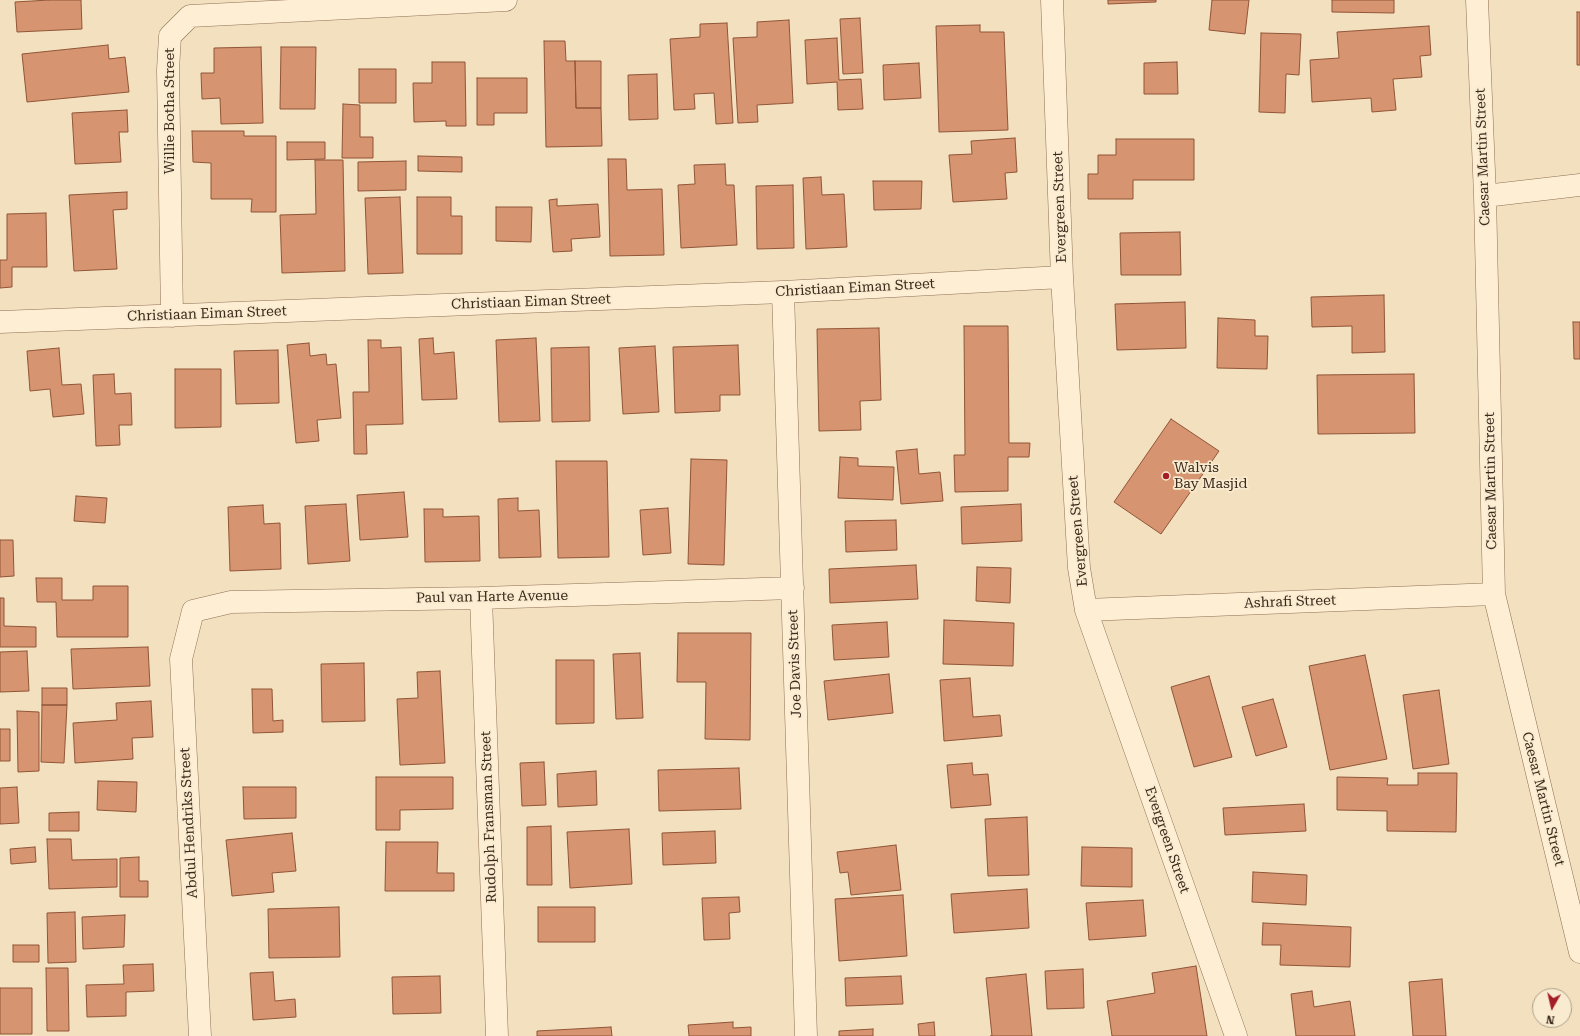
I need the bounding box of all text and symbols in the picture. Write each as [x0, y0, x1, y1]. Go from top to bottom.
street label: Willie Botha Street [162, 48, 178, 174]
street label: Caesar Martin Street [1472, 88, 1494, 226]
street label: Evergreen Street [1050, 151, 1070, 263]
street label: Christiaan Eiman Street [775, 275, 935, 301]
street label: Christiaan Eiman Street [451, 291, 611, 313]
street label: Christiaan Eiman Street [127, 303, 287, 325]
street label: Caesar Martin Street [1481, 412, 1501, 550]
place label: Walvis Bay Masjid [1174, 460, 1247, 492]
marker: Walvis Bay Masjid [1161, 471, 1171, 481]
street label: Evergreen Street [1065, 475, 1091, 587]
street label: Paul van Harte Avenue [416, 587, 568, 607]
street label: Ashrafi Street [1244, 592, 1336, 612]
street label: Joe Davis Street [785, 609, 805, 719]
street label: Caesar Martin Street [1518, 730, 1568, 868]
street label: Rudolph Fransman Street [478, 731, 500, 903]
street label: Abdul Hendriks Street [177, 747, 201, 899]
street label: Evergreen Street [1141, 784, 1193, 896]
north arrow [1532, 988, 1572, 1028]
text: N [1545, 1012, 1556, 1026]

